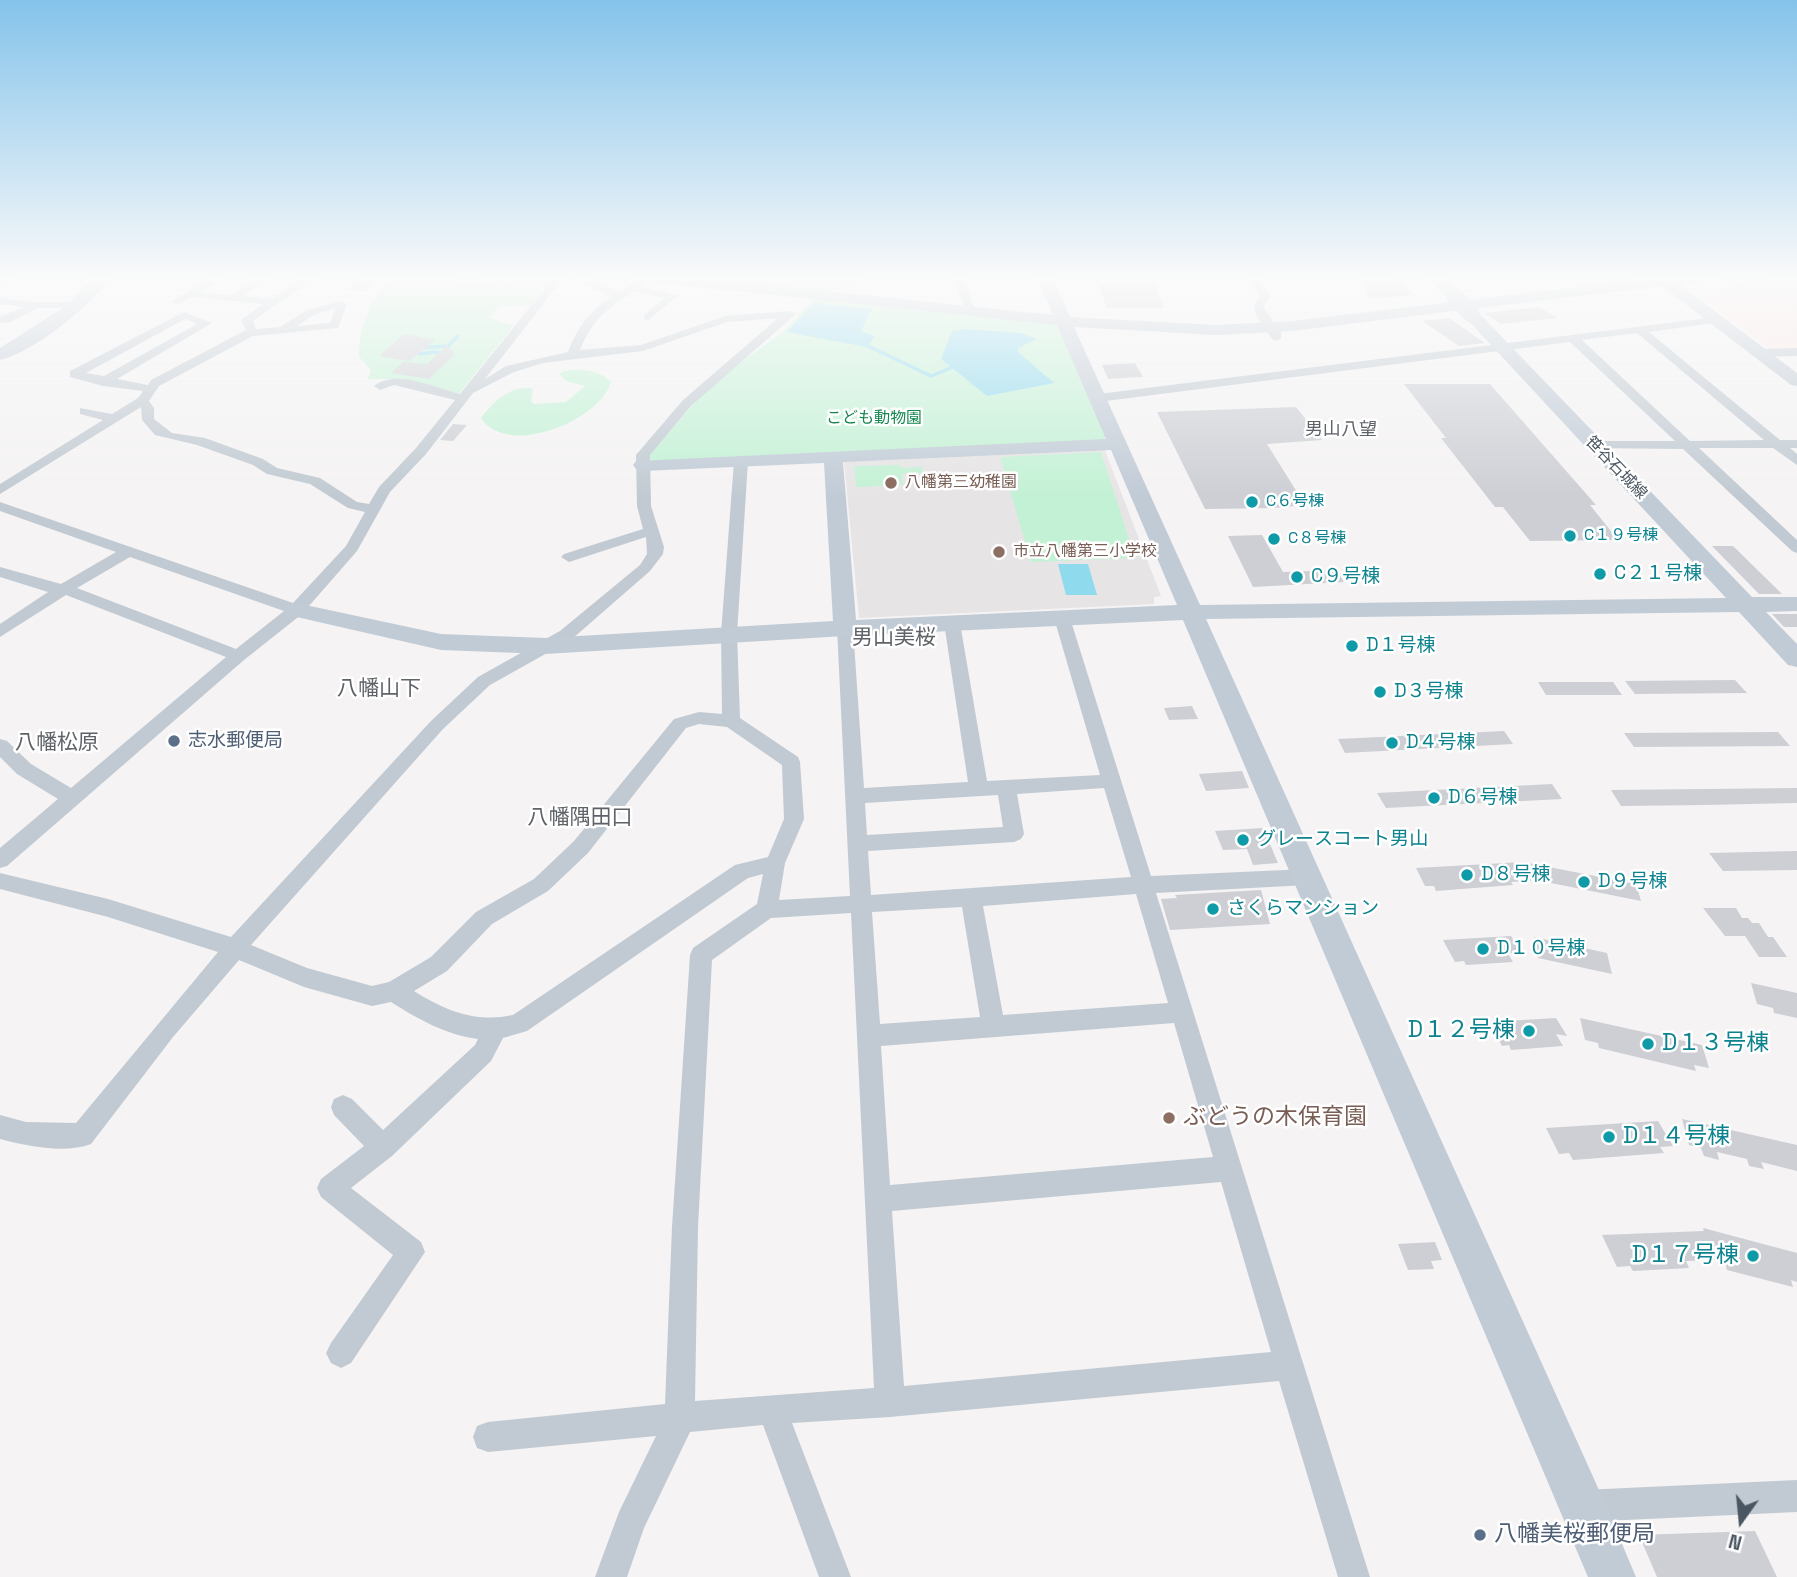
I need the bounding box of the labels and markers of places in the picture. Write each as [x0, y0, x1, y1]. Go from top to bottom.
place label: 八幡第三幼稚園 [905, 473, 1017, 493]
marker: 八幡第三幼稚園 [883, 475, 899, 491]
place label: C６号棟 [1266, 492, 1324, 512]
marker: C６号棟 [1244, 494, 1260, 510]
place label: C１９号棟 [1584, 526, 1658, 546]
marker: C１９号棟 [1562, 528, 1578, 544]
place label: C８号棟 [1288, 529, 1346, 549]
marker: C８号棟 [1266, 531, 1282, 547]
place label: 市立八幡第三小学校 [1013, 542, 1157, 562]
marker: 市立八幡第三小学校 [991, 544, 1007, 560]
place label: C２１号棟 [1614, 563, 1702, 585]
place label: C９号棟 [1311, 566, 1380, 588]
marker: C２１号棟 [1592, 566, 1608, 582]
marker: C９号棟 [1289, 569, 1305, 585]
place label: D１号棟 [1366, 635, 1436, 657]
marker: D１号棟 [1344, 638, 1360, 654]
place label: D３号棟 [1394, 681, 1464, 703]
marker: D３号棟 [1372, 684, 1388, 700]
place label: 志水郵便局 [188, 730, 283, 752]
place label: D４号棟 [1406, 732, 1476, 754]
marker: 志水郵便局 [166, 733, 182, 749]
marker: D４号棟 [1384, 735, 1400, 751]
place label: D６号棟 [1448, 787, 1518, 809]
marker: D６号棟 [1426, 790, 1442, 806]
place label: グレースコート男山 [1257, 829, 1428, 851]
marker: グレースコート男山 [1235, 832, 1251, 848]
place label: D８号棟 [1481, 864, 1551, 886]
marker: D８号棟 [1459, 867, 1475, 883]
place label: D９号棟 [1598, 871, 1668, 893]
marker: D９号棟 [1576, 874, 1592, 890]
place label: さくらマンション [1227, 898, 1379, 920]
marker: さくらマンション [1205, 901, 1221, 917]
place label: D１０号棟 [1497, 938, 1586, 960]
marker: D１０号棟 [1475, 941, 1491, 957]
place label: D１２号棟 [1408, 1017, 1515, 1045]
marker: D１２号棟 [1521, 1023, 1537, 1039]
place label: D１３号棟 [1662, 1030, 1769, 1058]
marker: D１３号棟 [1640, 1036, 1656, 1052]
place label: ぶどうの木保育園 [1183, 1104, 1367, 1132]
marker: ぶどうの木保育園 [1161, 1110, 1177, 1126]
place label: D１４号棟 [1623, 1123, 1730, 1151]
marker: D１４号棟 [1601, 1129, 1617, 1145]
place label: D１７号棟 [1632, 1242, 1739, 1270]
marker: D１７号棟 [1745, 1248, 1761, 1264]
place label: 八幡美桜郵便局 [1494, 1521, 1655, 1549]
marker: 八幡美桜郵便局 [1472, 1527, 1488, 1543]

